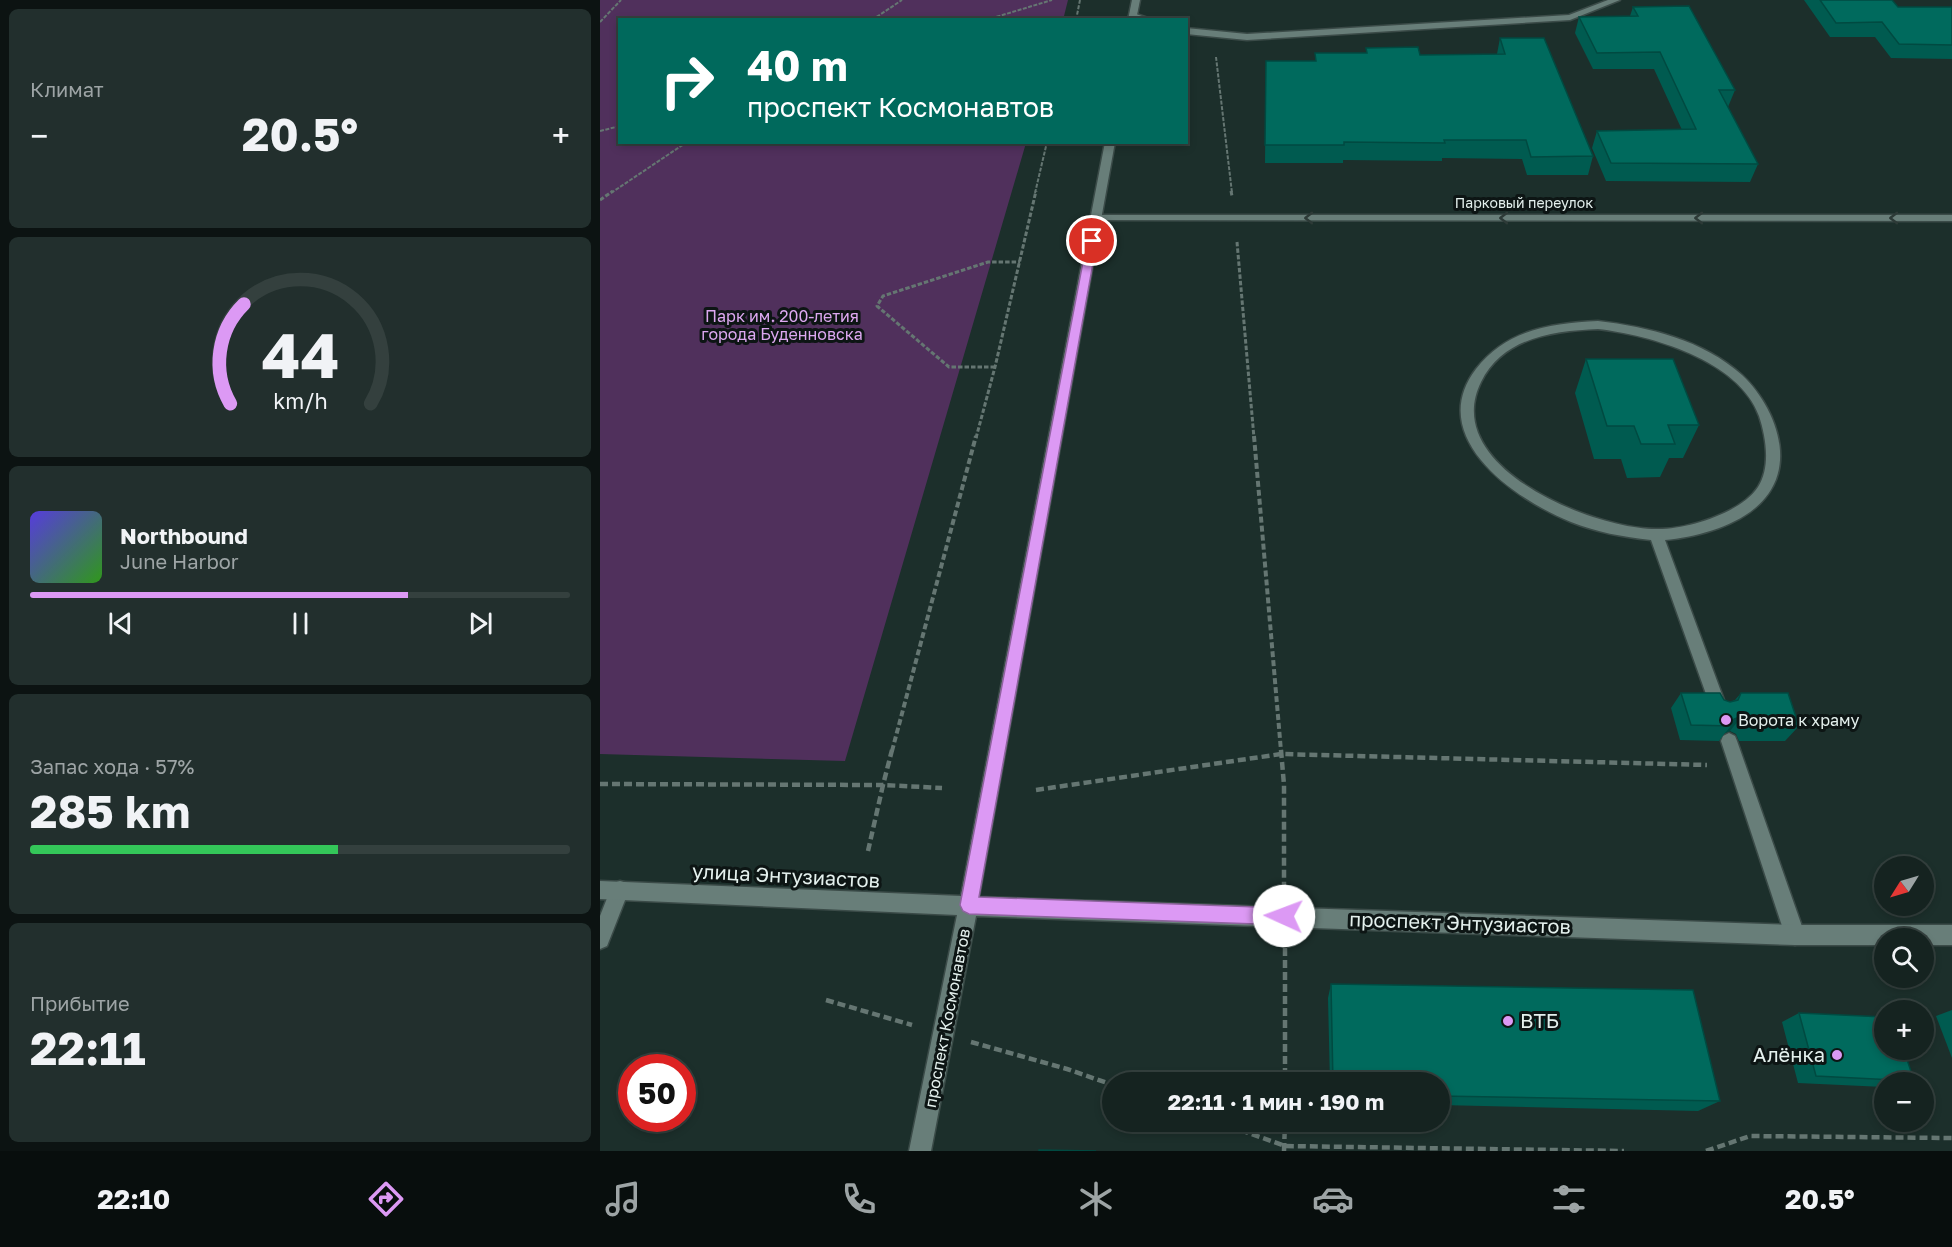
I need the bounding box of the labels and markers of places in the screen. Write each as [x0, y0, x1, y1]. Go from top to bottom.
pin [1066, 215, 1117, 266]
place label: Ворота к храму [1738, 710, 1860, 730]
marker: Ворота к храму [1719, 713, 1733, 727]
place label: ВТБ [1520, 1008, 1559, 1032]
marker: ВТБ [1501, 1014, 1515, 1028]
place label: Алёнка [1753, 1042, 1825, 1066]
marker: Алёнка [1830, 1048, 1844, 1062]

